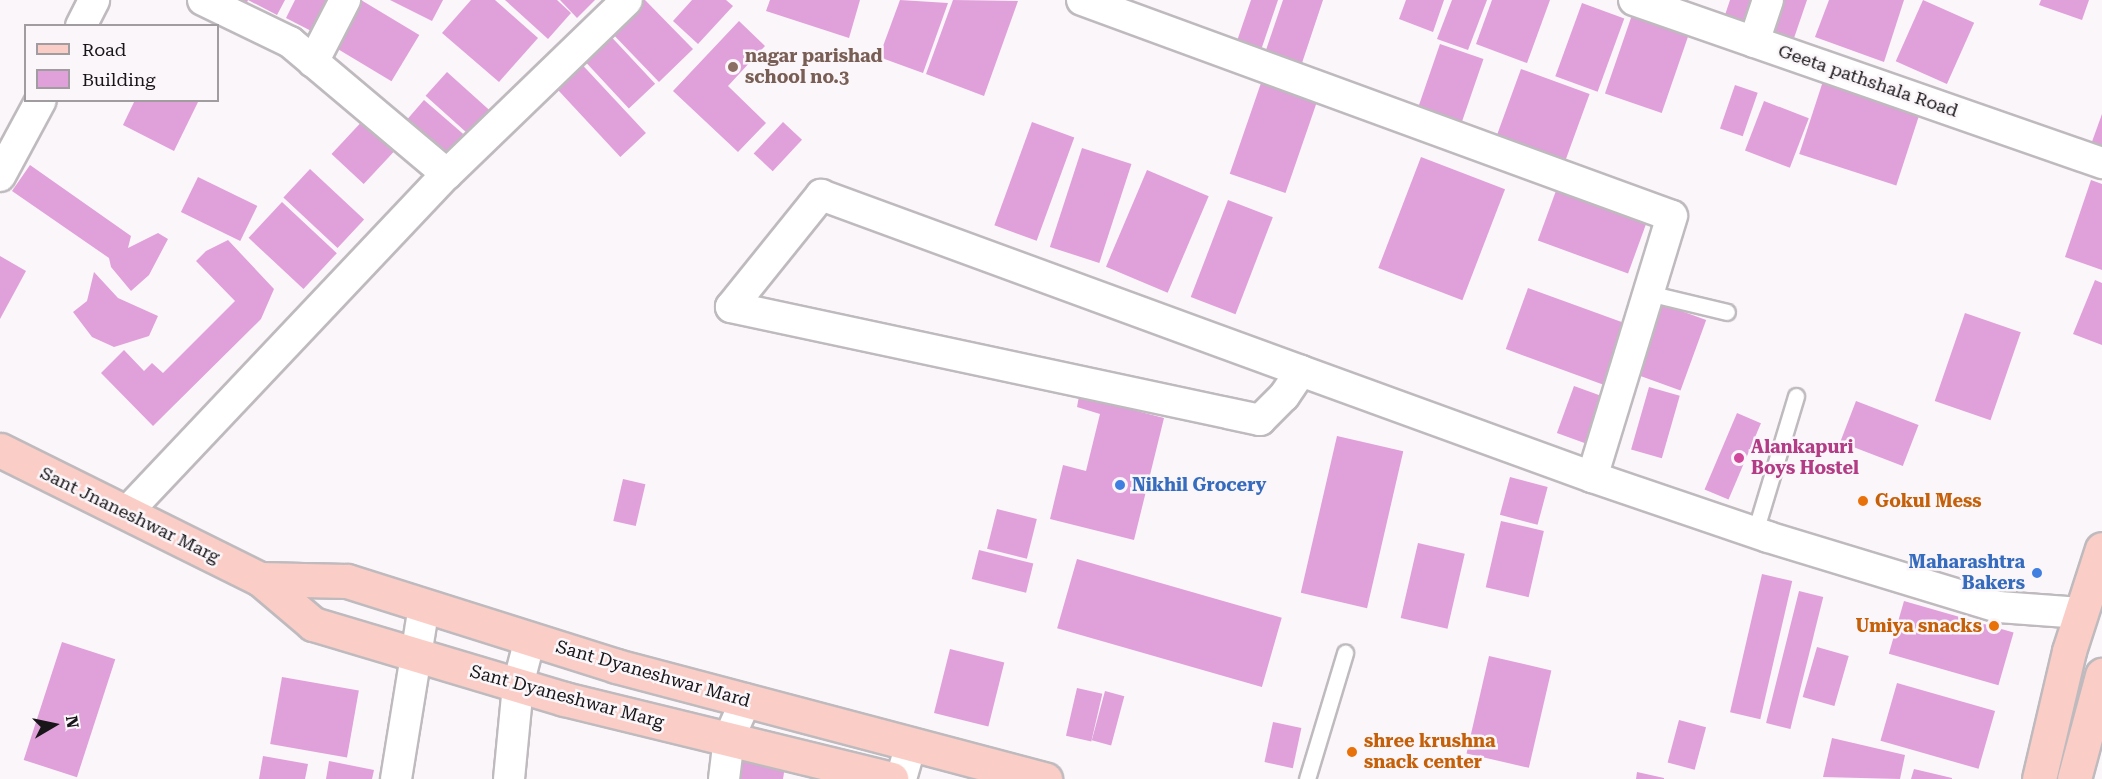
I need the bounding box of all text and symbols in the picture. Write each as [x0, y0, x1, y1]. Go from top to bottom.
legend [24, 24, 219, 102]
text: Road [82, 39, 126, 60]
street label: Geeta pathshala Road [1775, 40, 1961, 122]
place label: nagar parishad school no.3 [745, 46, 883, 88]
marker: nagar parishad school no.3 [726, 60, 740, 74]
text: Building [82, 69, 156, 90]
place label: Alankapuri Boys Hostel [1751, 437, 1859, 480]
marker: Alankapuri Boys Hostel [1732, 451, 1746, 465]
street label: Sant Jnaneshwar Marg [37, 462, 223, 568]
place label: Nikhil Grocery [1132, 474, 1266, 496]
marker: Nikhil Grocery [1113, 478, 1127, 492]
place label: Gokul Mess [1875, 490, 1981, 512]
marker: Gokul Mess [1856, 494, 1870, 508]
place label: Maharashtra Bakers [1909, 552, 2025, 594]
marker: Maharashtra Bakers [2030, 566, 2044, 580]
place label: Umiya snacks [1856, 615, 1982, 637]
marker: Umiya snacks [1987, 619, 2001, 633]
street label: Sant Dyaneshwar Mard [553, 636, 753, 712]
street label: Sant Dyaneshwar Marg [468, 661, 666, 733]
north arrow [24, 695, 84, 755]
text: N [62, 715, 83, 730]
place label: shree krushna snack center [1364, 731, 1496, 774]
marker: shree krushna snack center [1345, 745, 1359, 759]

